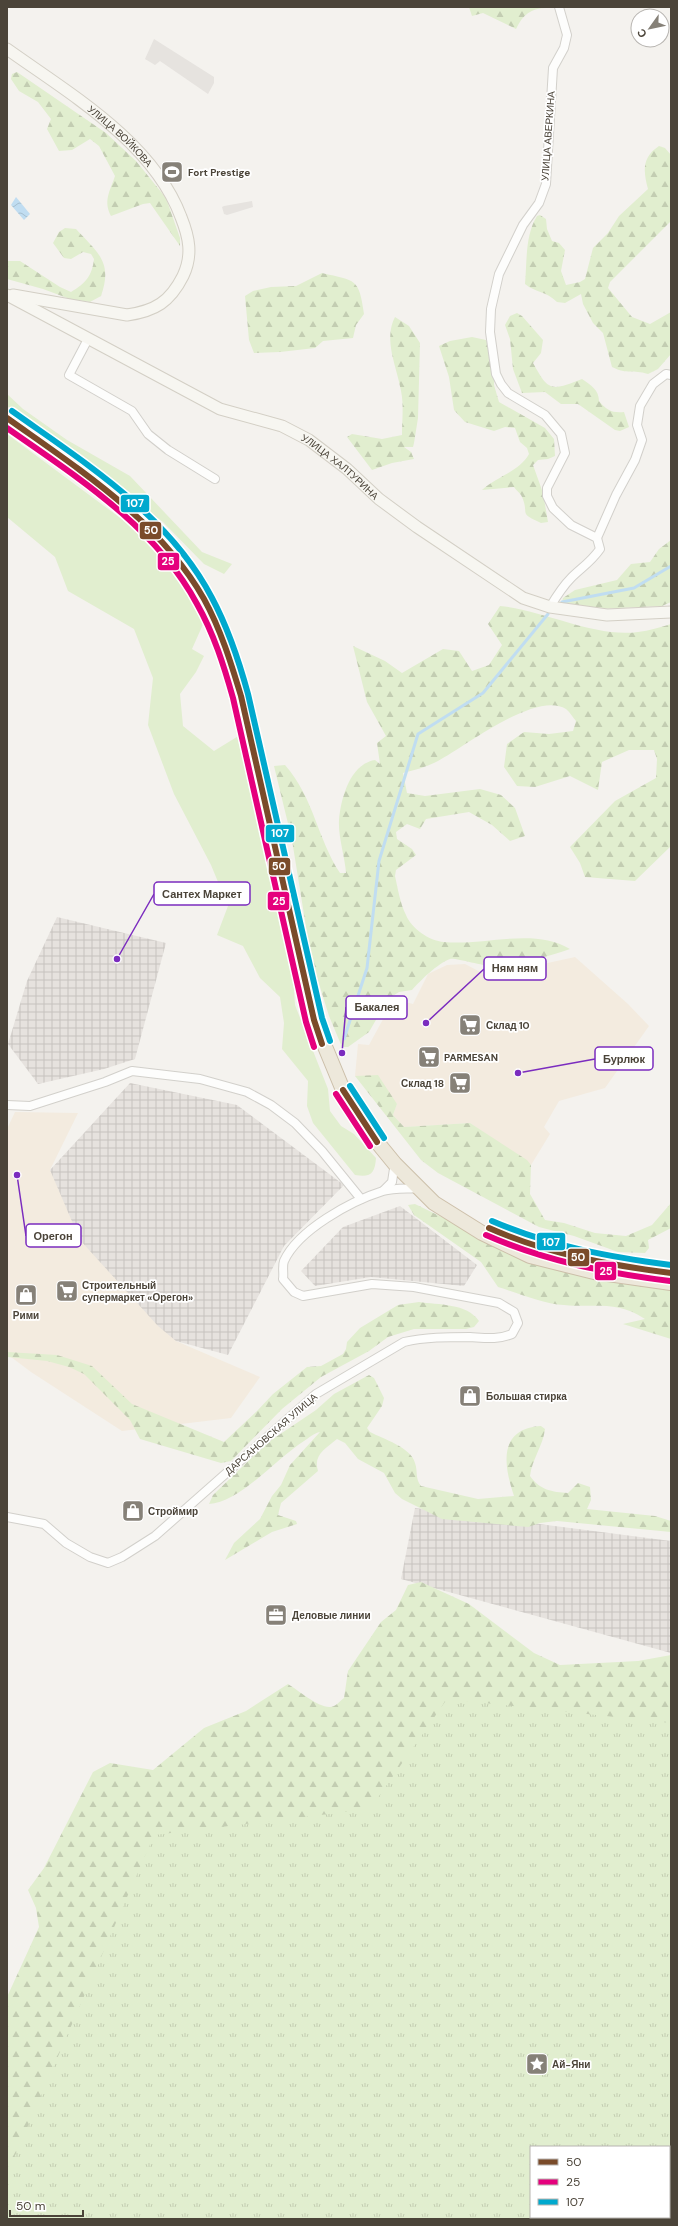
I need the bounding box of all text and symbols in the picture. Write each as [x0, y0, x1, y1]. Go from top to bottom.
north arrow [630, 8, 670, 48]
text: С [634, 26, 650, 41]
street label: УЛИЦА АВЕРКИНА [538, 90, 558, 181]
street label: УЛИЦА ВОЙКОВА [85, 102, 156, 169]
sports icon: Fort Prestige [159, 159, 185, 185]
place label: Fort Prestige [188, 166, 250, 179]
street label: УЛИЦА ХАЛТУРИНА [299, 431, 382, 502]
line badge: 107 [120, 494, 150, 513]
text: 107 [126, 496, 144, 510]
line badge: 50 [139, 521, 162, 540]
text: 50 [144, 523, 159, 537]
line badge: 25 [157, 552, 180, 571]
text: 25 [161, 554, 175, 568]
line badge: 107 [265, 824, 295, 843]
text: 107 [271, 826, 289, 840]
line badge: 50 [268, 857, 291, 876]
text: 50 [272, 859, 287, 873]
callout: Сантех Маркет [154, 882, 250, 905]
text: Сантех Маркет [162, 887, 243, 901]
line badge: 25 [267, 891, 290, 911]
text: 25 [272, 894, 286, 908]
callout: Ням ням [484, 957, 546, 980]
text: Ням ням [492, 961, 538, 975]
callout: Бакалея [346, 996, 407, 1019]
text: Бакалея [354, 1000, 400, 1014]
supermarket icon: Склад 10 [457, 1012, 483, 1038]
place label: Склад 10 [486, 1019, 530, 1032]
supermarket icon: PARMESAN [416, 1044, 442, 1070]
callout: Бурлюк [595, 1047, 653, 1070]
place label: PARMESAN [444, 1051, 498, 1064]
text: Бурлюк [603, 1052, 646, 1066]
supermarket icon: Склад 18 [447, 1070, 473, 1096]
place label: Склад 18 [401, 1077, 444, 1090]
callout: Орегон [26, 1224, 81, 1247]
text: Орегон [33, 1229, 73, 1243]
line badge: 107 [536, 1232, 566, 1251]
text: 107 [542, 1235, 560, 1249]
line badge: 50 [567, 1248, 590, 1267]
text: 50 [571, 1250, 586, 1264]
line badge: 25 [594, 1261, 617, 1281]
text: 25 [599, 1264, 613, 1278]
supermarket icon: Строительный супермаркет «Орегон» [54, 1278, 80, 1304]
place label: Строительный супермаркет «Орегон» [82, 1279, 193, 1304]
shop icon: Рими [13, 1282, 39, 1308]
place label: Рими [13, 1309, 39, 1322]
shop icon: Большая стирка [457, 1383, 483, 1409]
street label: ДАРСАНОВСКАЯ УЛИЦА [222, 1390, 320, 1478]
place label: Большая стирка [486, 1390, 567, 1403]
shop icon: Строймир [120, 1498, 146, 1524]
place label: Строймир [148, 1505, 198, 1518]
office icon: Деловые линии [263, 1602, 289, 1628]
place label: Деловые линии [292, 1609, 371, 1622]
place icon: Ай-Яни [524, 2051, 550, 2077]
place label: Ай-Яни [552, 2058, 591, 2071]
legend [530, 2146, 670, 2218]
text: 50 [566, 2154, 582, 2170]
text: 25 [566, 2174, 580, 2190]
scale bar [10, 2192, 83, 2218]
text: 107 [566, 2194, 584, 2210]
text: 50 m [16, 2198, 45, 2214]

